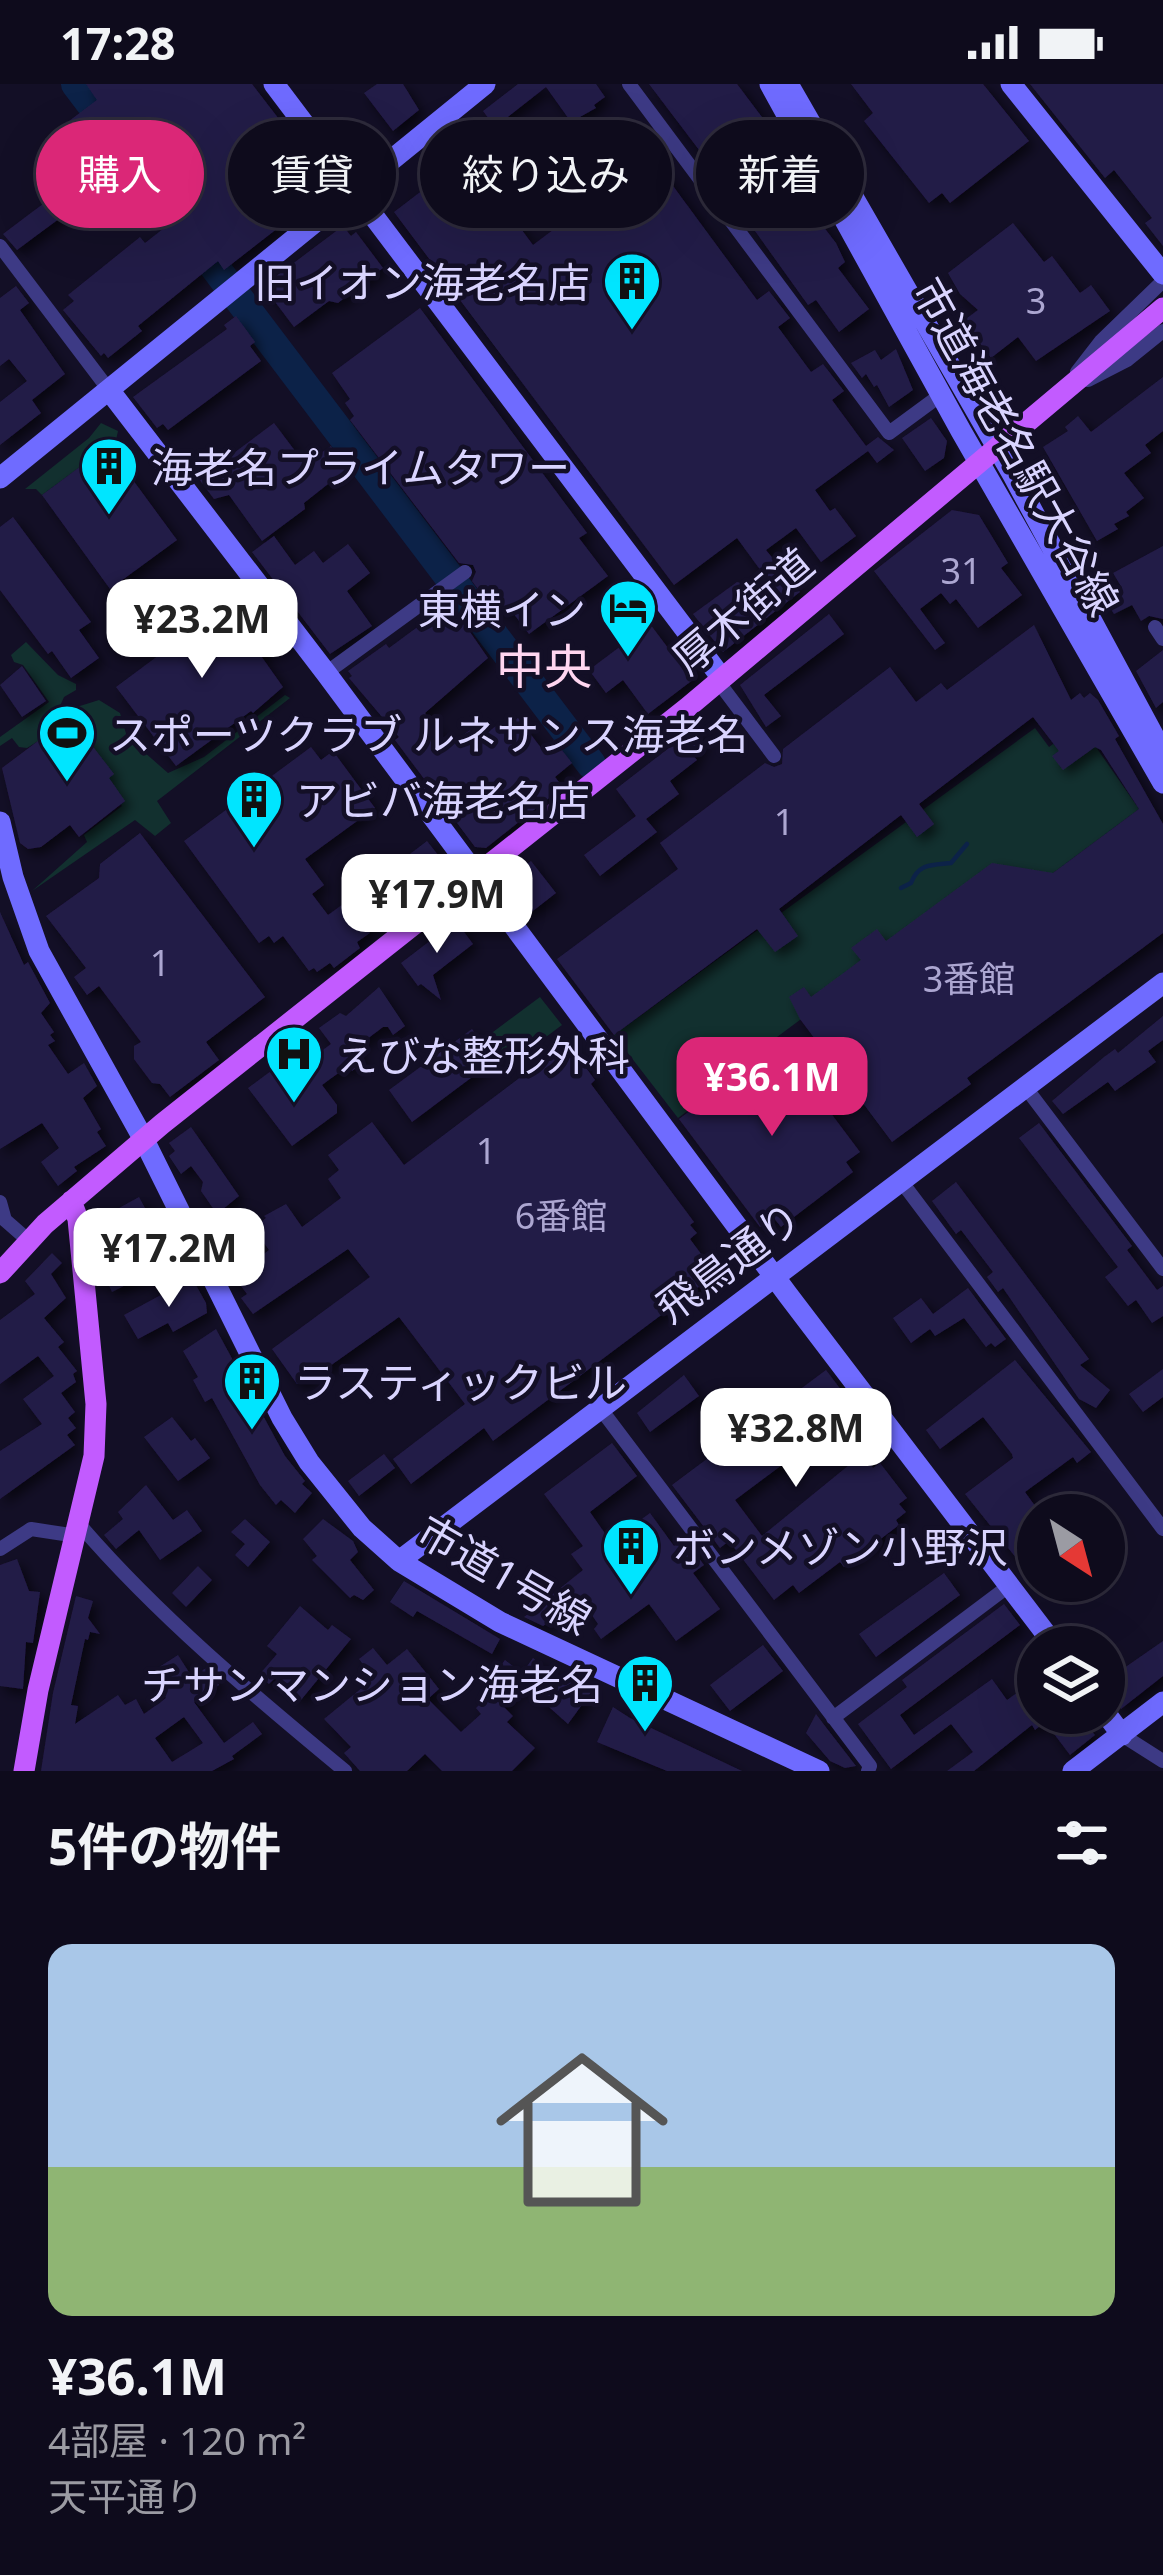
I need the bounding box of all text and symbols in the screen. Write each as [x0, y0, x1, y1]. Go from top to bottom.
text: 17:28 [60, 12, 176, 73]
chip: 購入 [36, 120, 204, 228]
chip: 賃貸 [228, 120, 396, 228]
chip: 絞り込み [420, 120, 672, 228]
chip: 新着 [696, 120, 864, 228]
building icon: 旧イオン海老名店 [601, 250, 663, 332]
place label: 旧イオン海老名店 [254, 253, 590, 310]
street label: 市道海老名駅大谷線 [900, 267, 1134, 625]
house number: 3 [1026, 276, 1046, 325]
building icon: 海老名プライムタワー [78, 435, 140, 517]
place label: 海老名プライムタワー [151, 438, 570, 495]
street label: 厚木街道 [659, 534, 825, 686]
house number: 31 [940, 546, 982, 595]
hotel icon: 東横イン [597, 577, 659, 659]
pin: ¥23.2M [104, 579, 300, 681]
place label: 東横イン [418, 580, 586, 637]
text: ¥23.2M [134, 591, 270, 644]
district label: 中央 [496, 633, 592, 698]
sports icon: スポーツクラブ ルネサンス海老名 [36, 702, 98, 784]
place label: スポーツクラブ ルネサンス海老名 [109, 705, 748, 762]
building icon: アビバ海老名店 [223, 768, 285, 850]
place label: アビバ海老名店 [296, 771, 590, 828]
house number: 1 [774, 797, 794, 846]
pin: ¥17.9M [339, 854, 535, 956]
text: ¥17.9M [369, 866, 505, 919]
house number: 1 [150, 938, 170, 987]
house number: 3番館 [923, 954, 1015, 1003]
hospital icon: えびな整形外科 [263, 1023, 325, 1105]
place label: えびな整形外科 [336, 1026, 630, 1083]
pin: ¥36.1M [674, 1037, 870, 1139]
text: ¥36.1M [704, 1049, 840, 1102]
house number: 1 [476, 1126, 496, 1175]
street label: 飛鳥通り [644, 1188, 812, 1334]
house number: 6番館 [515, 1191, 607, 1240]
pin: ¥17.2M [71, 1208, 267, 1310]
text: ¥17.2M [101, 1220, 237, 1273]
building icon: ラスティックビル [221, 1350, 283, 1432]
place label: ラスティックビル [294, 1353, 627, 1410]
pin: ¥32.8M [698, 1388, 894, 1490]
text: ¥32.8M [728, 1400, 864, 1453]
north arrow [1017, 1494, 1125, 1602]
map controls [1017, 1494, 1125, 1734]
street label: 市道1号線 [408, 1501, 602, 1647]
building icon: ボンメゾン小野沢 [600, 1515, 662, 1597]
place label: ボンメゾン小野沢 [673, 1518, 1008, 1575]
button: layers [1017, 1626, 1125, 1734]
building icon: チサンマンション海老名 [614, 1652, 676, 1734]
place label: チサンマンション海老名 [141, 1655, 603, 1712]
text: 5件の物件 [48, 1810, 281, 1880]
icon: filters [1049, 1810, 1115, 1876]
icon: home [474, 2022, 690, 2238]
text: ¥36.1M [48, 2340, 227, 2410]
text: 4部屋 · 120 m² [48, 2413, 306, 2466]
text: 天平通り [48, 2469, 204, 2522]

